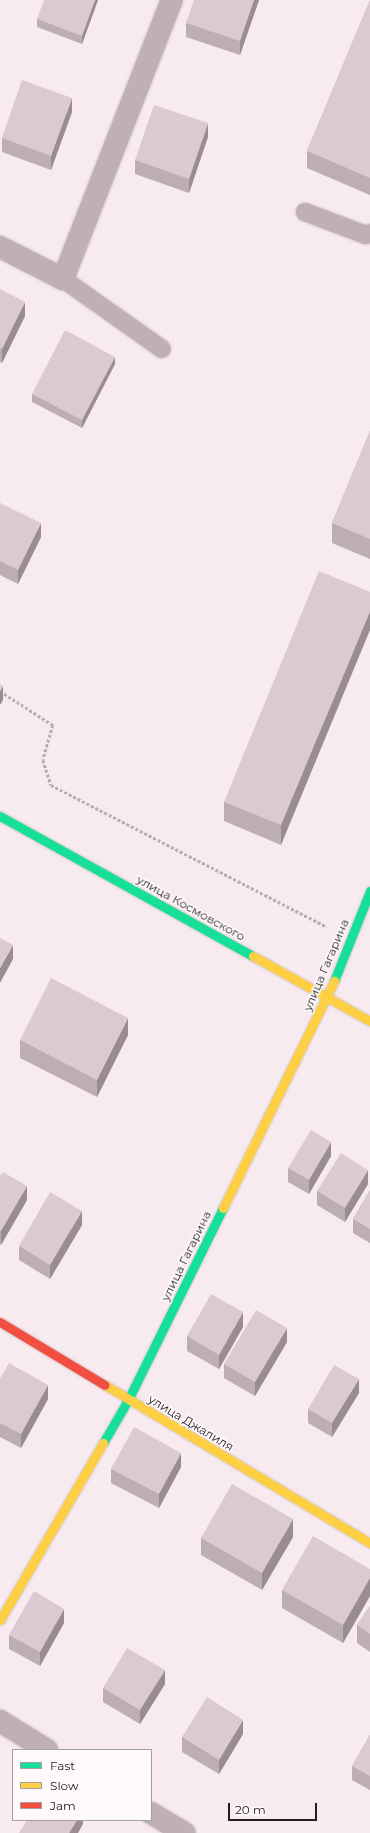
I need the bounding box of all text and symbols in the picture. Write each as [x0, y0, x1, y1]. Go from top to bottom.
street label: улица Космовского [134, 872, 248, 944]
street label: улица Гагарина [300, 917, 352, 1013]
street label: улица Гагарина [158, 1209, 214, 1303]
street label: улица Джалиля [146, 1392, 236, 1454]
legend [12, 1749, 152, 1821]
text: Fast [50, 1758, 75, 1773]
text: Slow [50, 1778, 79, 1793]
scale bar [230, 1795, 319, 1821]
text: Jam [50, 1798, 76, 1813]
text: 20 m [235, 1802, 266, 1817]

